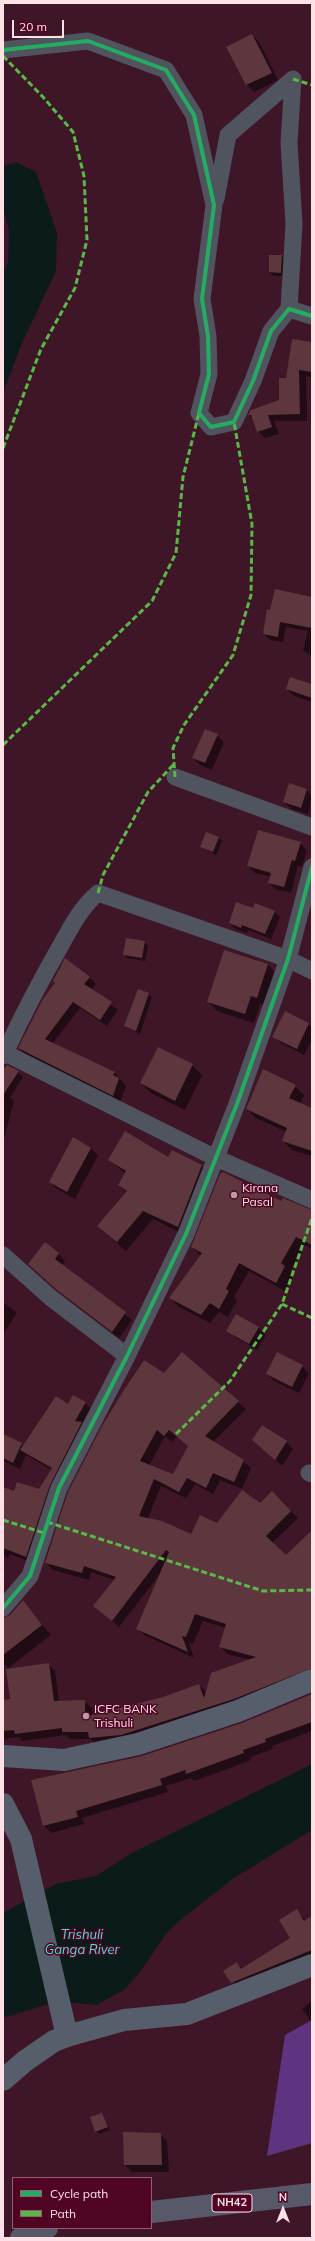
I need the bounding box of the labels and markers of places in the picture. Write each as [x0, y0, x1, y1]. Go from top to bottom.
place label: Kirana Pasal [242, 1181, 278, 1209]
marker: Kirana Pasal [229, 1190, 239, 1200]
place label: ICFC BANK Trishuli [94, 1702, 157, 1730]
marker: ICFC BANK Trishuli [81, 1711, 91, 1721]

